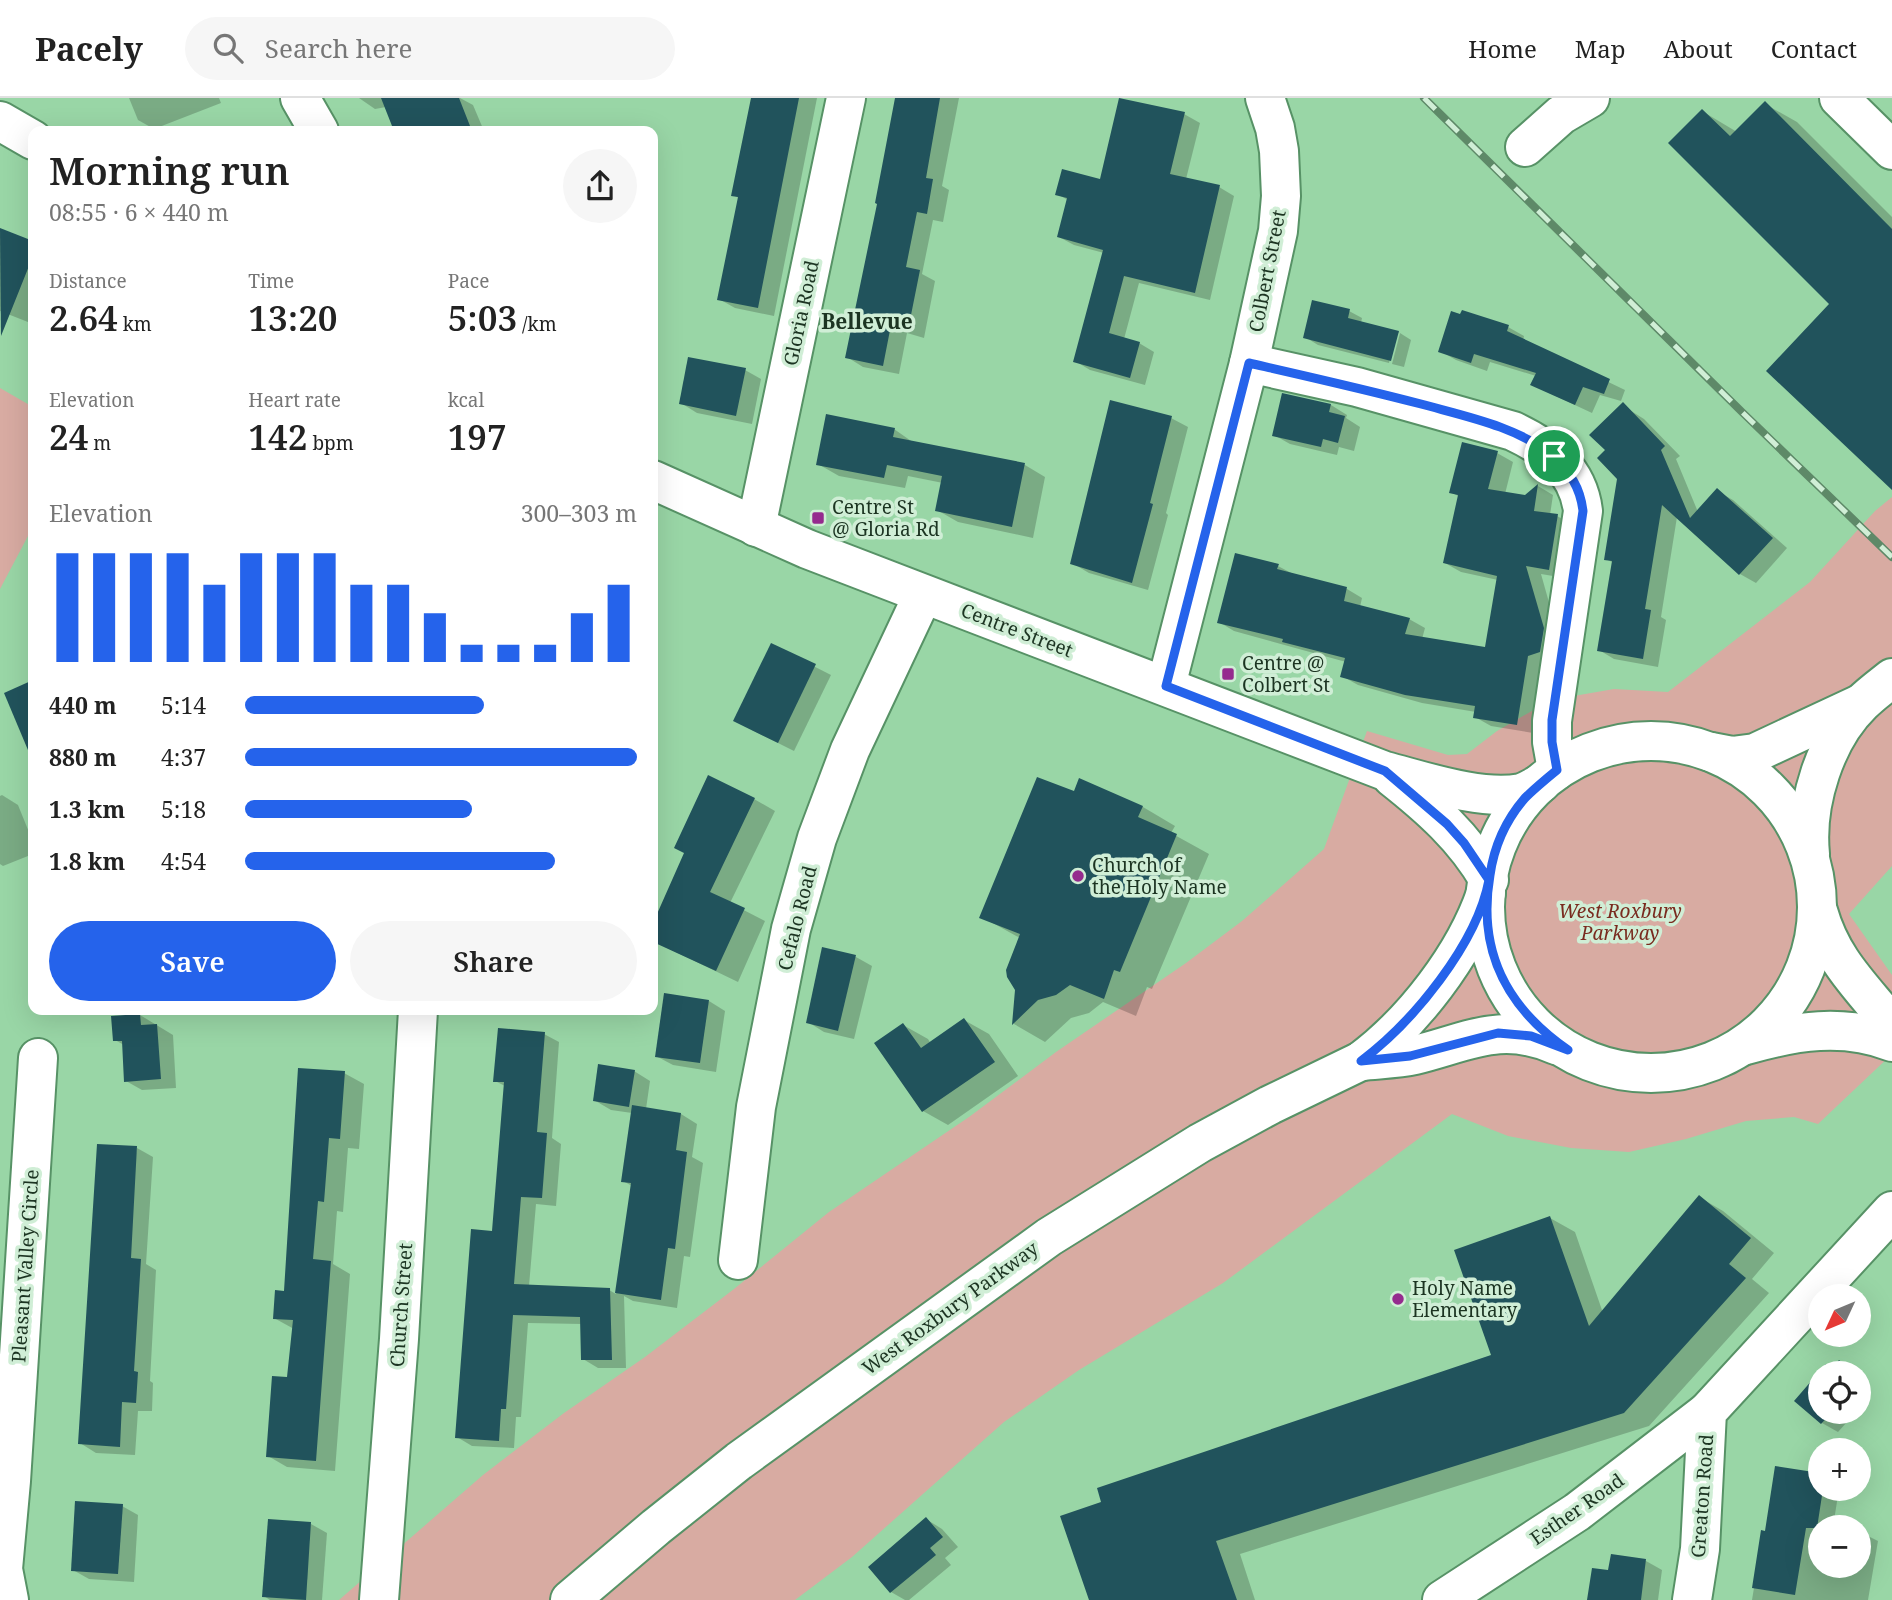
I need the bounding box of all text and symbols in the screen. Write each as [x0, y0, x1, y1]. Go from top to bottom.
search box [185, 17, 675, 80]
text: Pacely [35, 26, 143, 71]
icon: search [209, 29, 247, 67]
text: Search here [265, 30, 412, 66]
text: Home [1468, 32, 1537, 65]
text: Map [1575, 32, 1626, 65]
text: About [1664, 32, 1733, 65]
text: Contact [1771, 32, 1857, 65]
text: Morning run [49, 144, 290, 196]
button: share [563, 149, 637, 223]
text: 08:55 · 6 × 440 m [49, 196, 229, 228]
street label: Colbert Street [1242, 207, 1292, 334]
street label: Gloria Road [777, 258, 825, 368]
text: Distance [49, 268, 127, 294]
text: Time [248, 268, 294, 294]
text: Pace [448, 268, 489, 294]
text: 2.64 [49, 294, 118, 341]
text: 13:20 [248, 294, 338, 341]
text: 5:03 [448, 294, 517, 341]
district label: Bellevue [821, 307, 913, 335]
text: km [118, 311, 152, 337]
text: /km [517, 311, 557, 337]
text: Elevation [49, 387, 135, 413]
text: Heart rate [248, 387, 341, 413]
text: kcal [448, 387, 484, 413]
text: 24 [49, 413, 88, 460]
text: 142 [248, 413, 307, 460]
text: 197 [448, 413, 507, 460]
pin [1524, 426, 1584, 486]
text: m [88, 430, 111, 456]
text: bpm [307, 430, 354, 456]
icon: arrive [1535, 437, 1573, 475]
place label: Centre St @ Gloria Rd [832, 494, 940, 542]
text: Elevation [49, 497, 153, 529]
text: 300–303 m [521, 497, 637, 529]
marker: Centre St @ Gloria Rd [810, 510, 826, 526]
street label: Centre Street [957, 597, 1077, 663]
place label: Centre @ Colbert St [1242, 650, 1330, 698]
marker: Centre @ Colbert St [1220, 666, 1236, 682]
text: 440 m [49, 689, 117, 721]
text: 5:14 [161, 689, 206, 721]
text: 880 m [49, 741, 117, 773]
text: 4:37 [161, 741, 206, 773]
text: 1.3 km [49, 793, 125, 825]
text: 5:18 [161, 793, 206, 825]
text: 1.8 km [49, 845, 125, 877]
text: 4:54 [161, 845, 206, 877]
place label: Church of the Holy Name [1092, 852, 1227, 900]
street label: Cefalo Road [771, 863, 823, 973]
marker: Church of the Holy Name [1070, 868, 1086, 884]
park label: West Roxbury Parkway [1558, 898, 1682, 946]
button: Save [49, 921, 336, 1001]
button: Share [350, 921, 637, 1001]
street label: Pleasant Valley Circle [5, 1169, 45, 1363]
street label: West Roxbury Parkway [857, 1235, 1043, 1381]
street label: Church Street [384, 1242, 418, 1368]
place label: Holy Name Elementary [1412, 1275, 1518, 1323]
north arrow [1808, 1284, 1871, 1348]
map controls [1808, 1284, 1871, 1578]
marker: Holy Name Elementary [1390, 1291, 1406, 1307]
button: locate [1808, 1361, 1871, 1424]
street label: Greaton Road [1685, 1433, 1719, 1559]
button: + [1808, 1438, 1871, 1501]
street label: Esther Road [1525, 1467, 1629, 1551]
button: − [1808, 1515, 1871, 1578]

